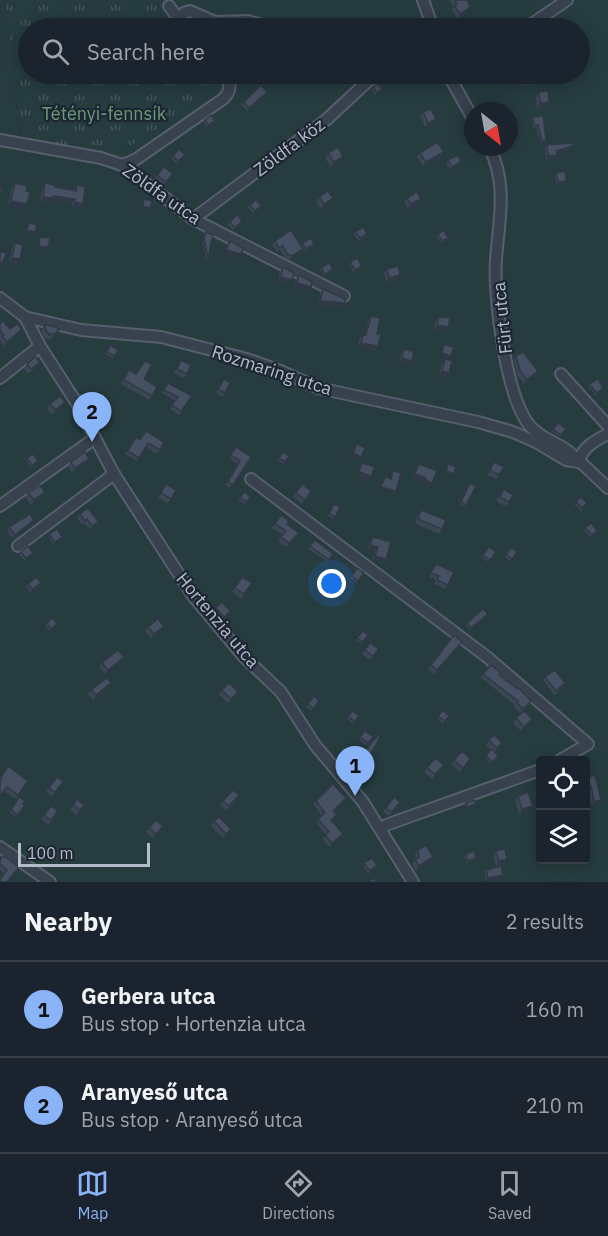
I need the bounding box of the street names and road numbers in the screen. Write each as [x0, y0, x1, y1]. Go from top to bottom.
street label: Zöldfa köz [249, 113, 329, 181]
street label: Zöldfa utca [118, 159, 206, 230]
street label: Fürt utca [487, 281, 517, 355]
street label: Rozmaring utca [209, 340, 335, 400]
street label: Hortenzia utca [171, 568, 265, 673]

